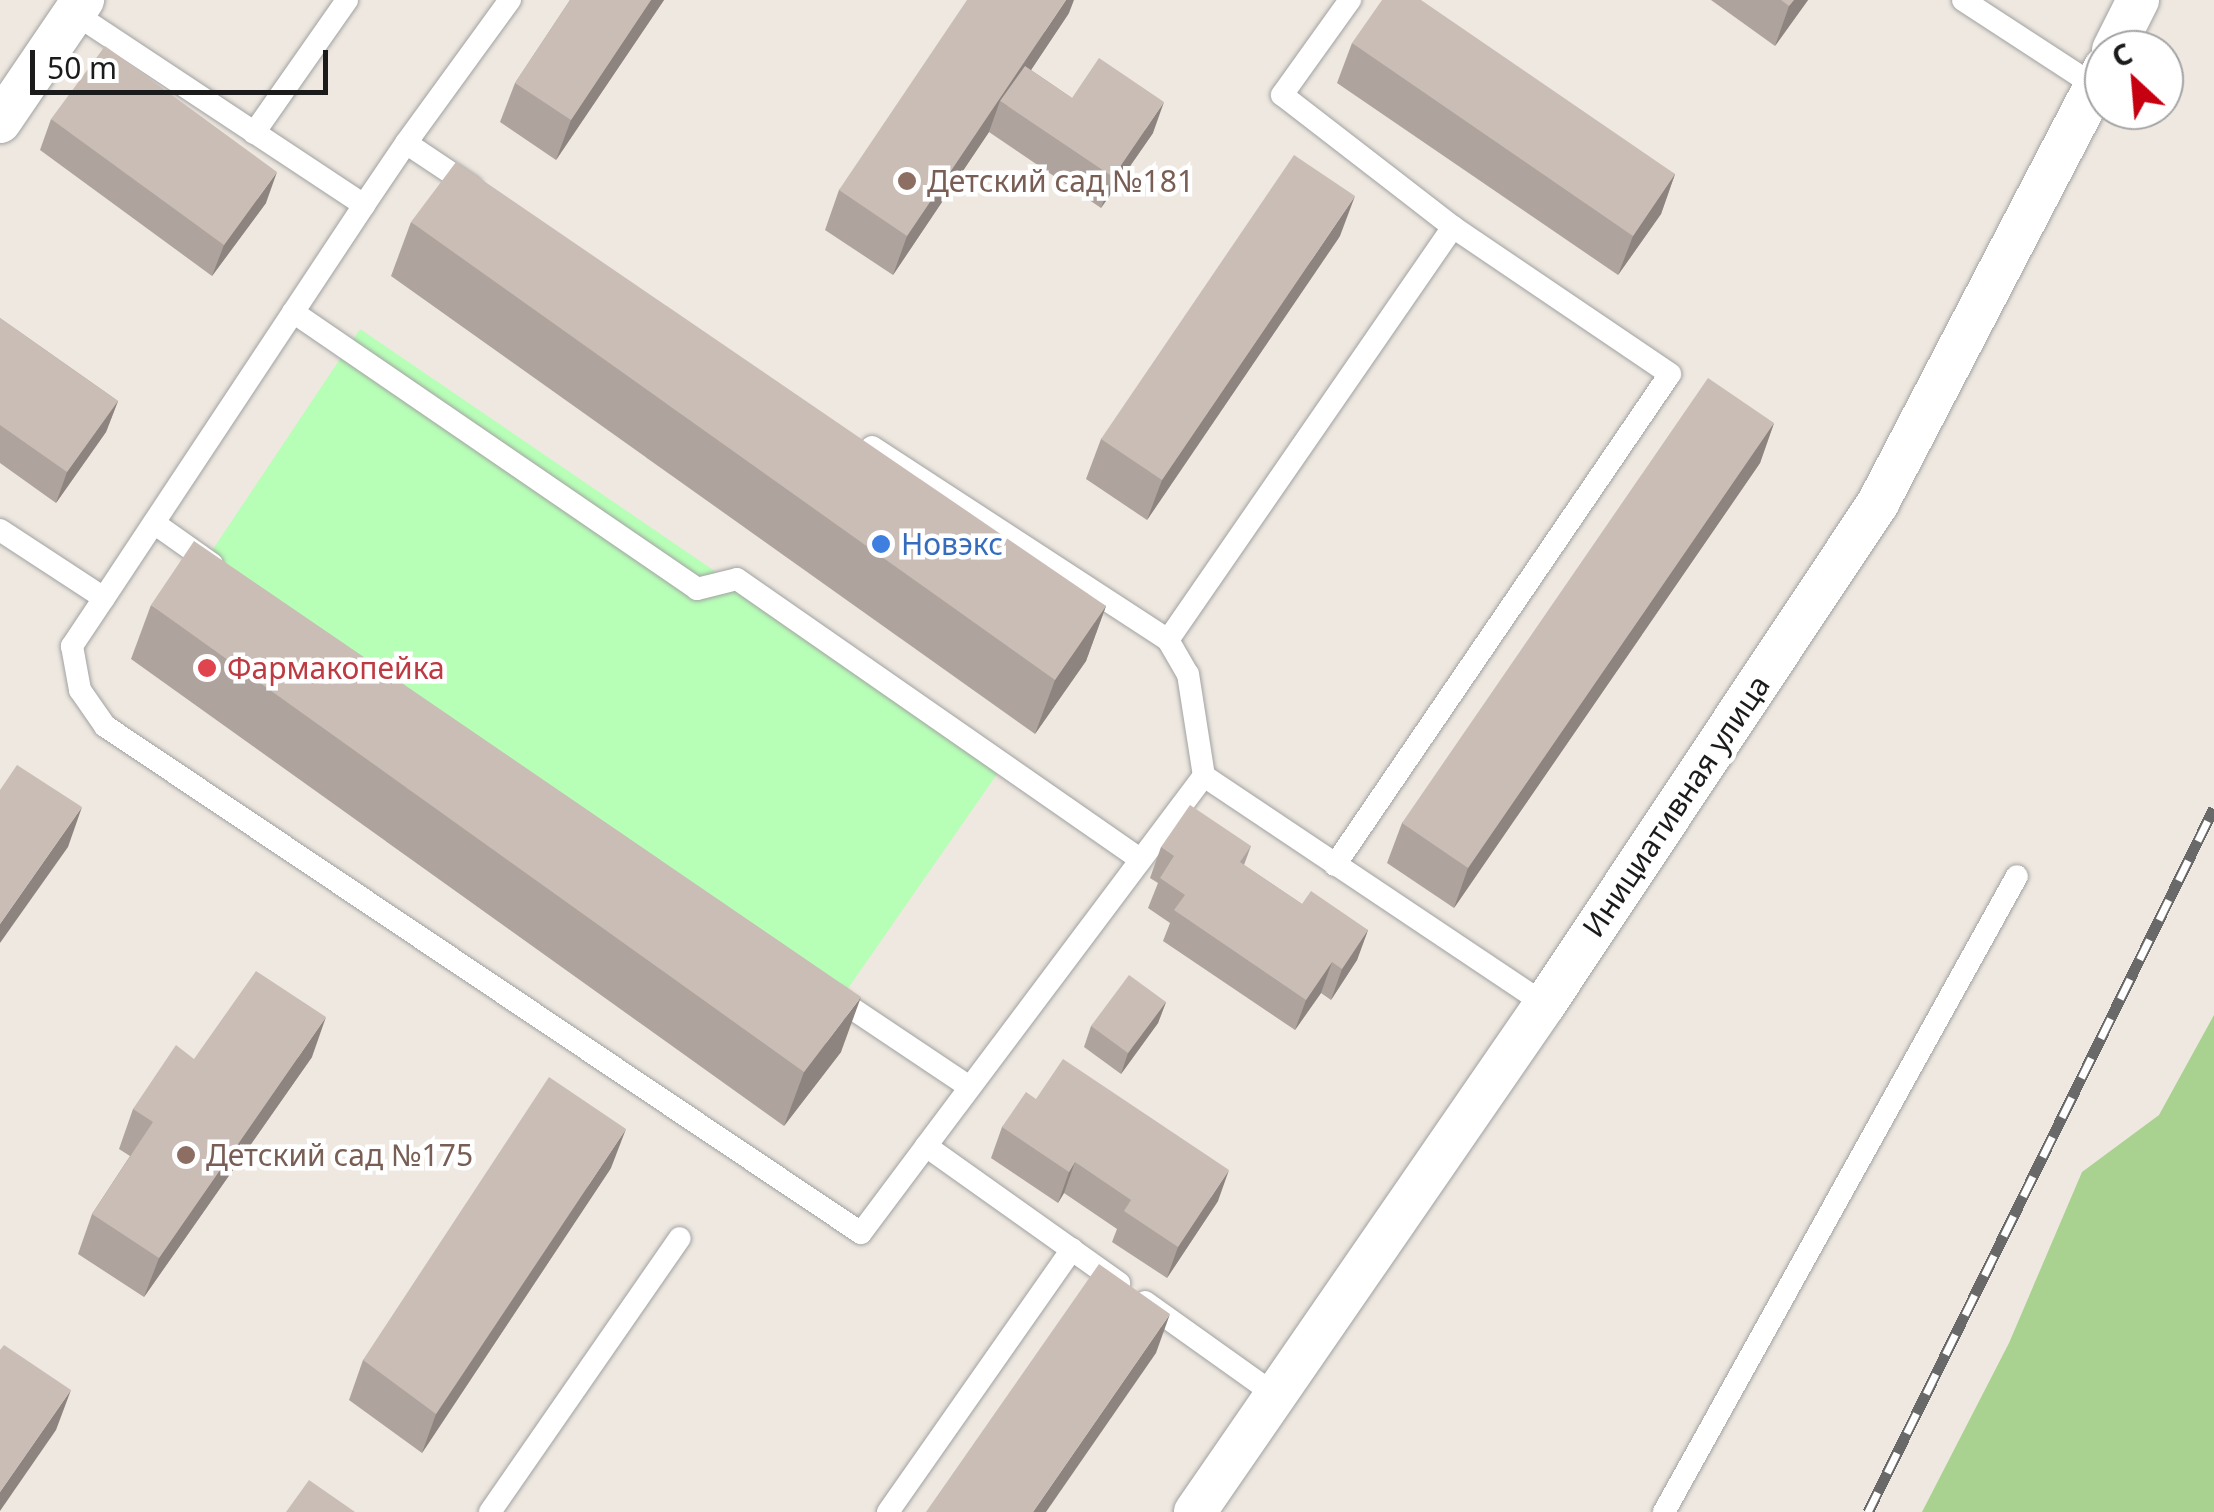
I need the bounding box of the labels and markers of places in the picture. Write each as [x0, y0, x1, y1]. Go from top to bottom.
place label: Детский сад №181 [927, 163, 1194, 199]
marker: Детский сад №181 [896, 170, 918, 192]
place label: Новэкс [901, 526, 1003, 562]
marker: Новэкс [870, 533, 892, 555]
place label: Фармакопейка [227, 650, 445, 686]
marker: Фармакопейка [196, 657, 218, 679]
place label: Детский сад №175 [206, 1137, 473, 1173]
marker: Детский сад №175 [175, 1144, 197, 1166]

